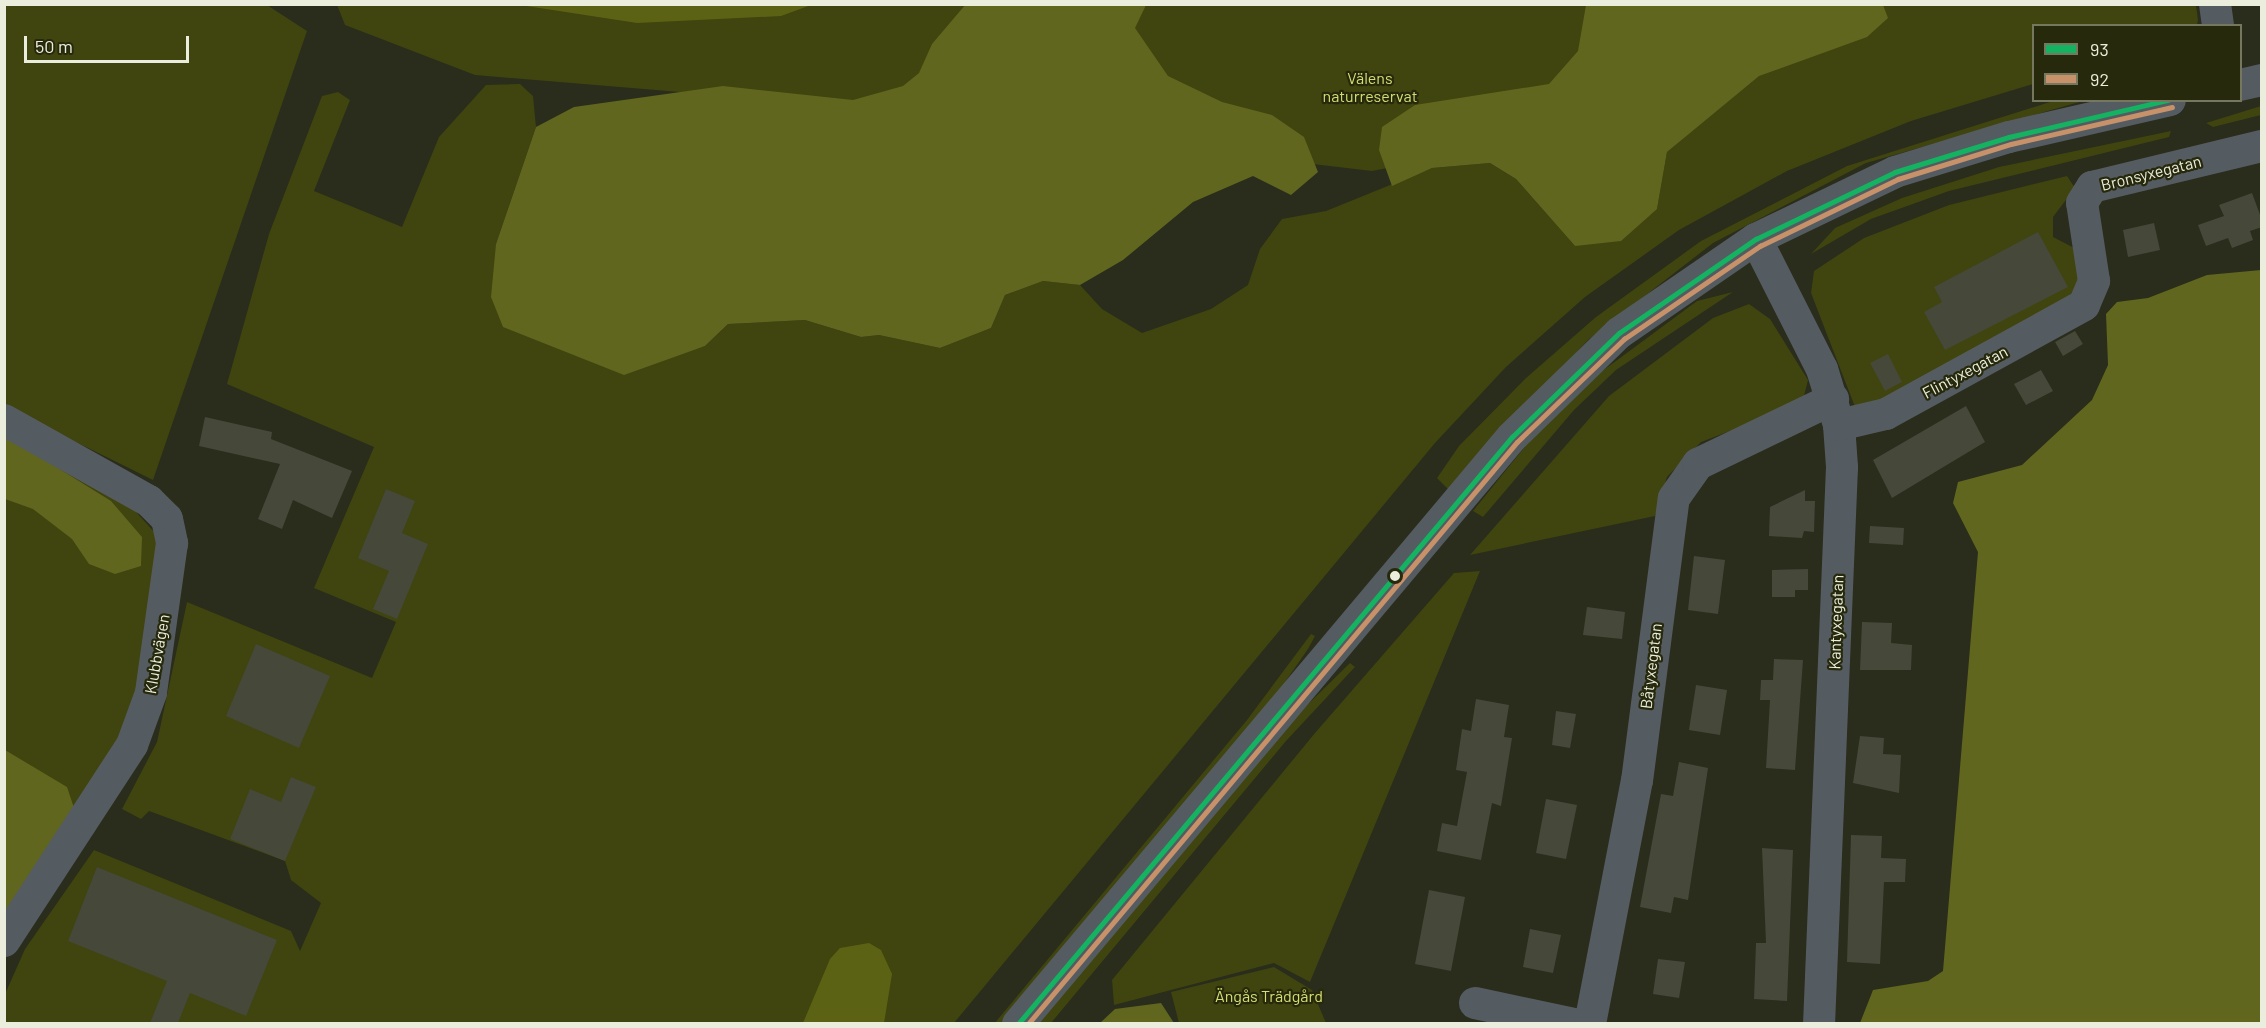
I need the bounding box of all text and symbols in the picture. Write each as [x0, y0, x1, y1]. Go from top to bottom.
scale bar [27, 24, 192, 62]
legend [2032, 24, 2242, 102]
text: 50 m [35, 35, 73, 57]
text: 93 [2090, 38, 2109, 60]
park label: Välens naturreservat [1323, 68, 1417, 106]
text: 92 [2090, 68, 2109, 90]
street label: Bronsyxegatan [2099, 151, 2203, 195]
street label: Flintyxegatan [1919, 342, 2011, 402]
unlabelled marker [1389, 570, 1401, 582]
street label: Kantyxegatan [1825, 574, 1847, 670]
street label: Klubbvägen [141, 613, 173, 695]
street label: Båtyxegatan [1636, 622, 1666, 710]
park label: Ängås Trädgård [1215, 986, 1323, 1006]

